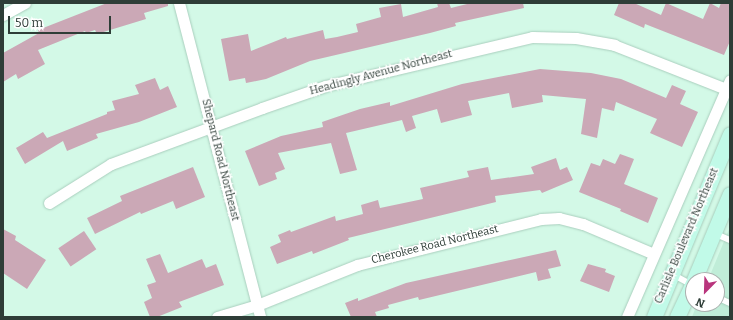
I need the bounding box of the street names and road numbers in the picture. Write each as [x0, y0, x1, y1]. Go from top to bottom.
street label: Headingly Avenue Northeast [308, 48, 454, 98]
street label: Shepard Road Northeast [198, 98, 242, 222]
street label: Carlisle Boulevard Northeast [652, 166, 722, 306]
street label: Cherokee Road Northeast [370, 223, 500, 267]

